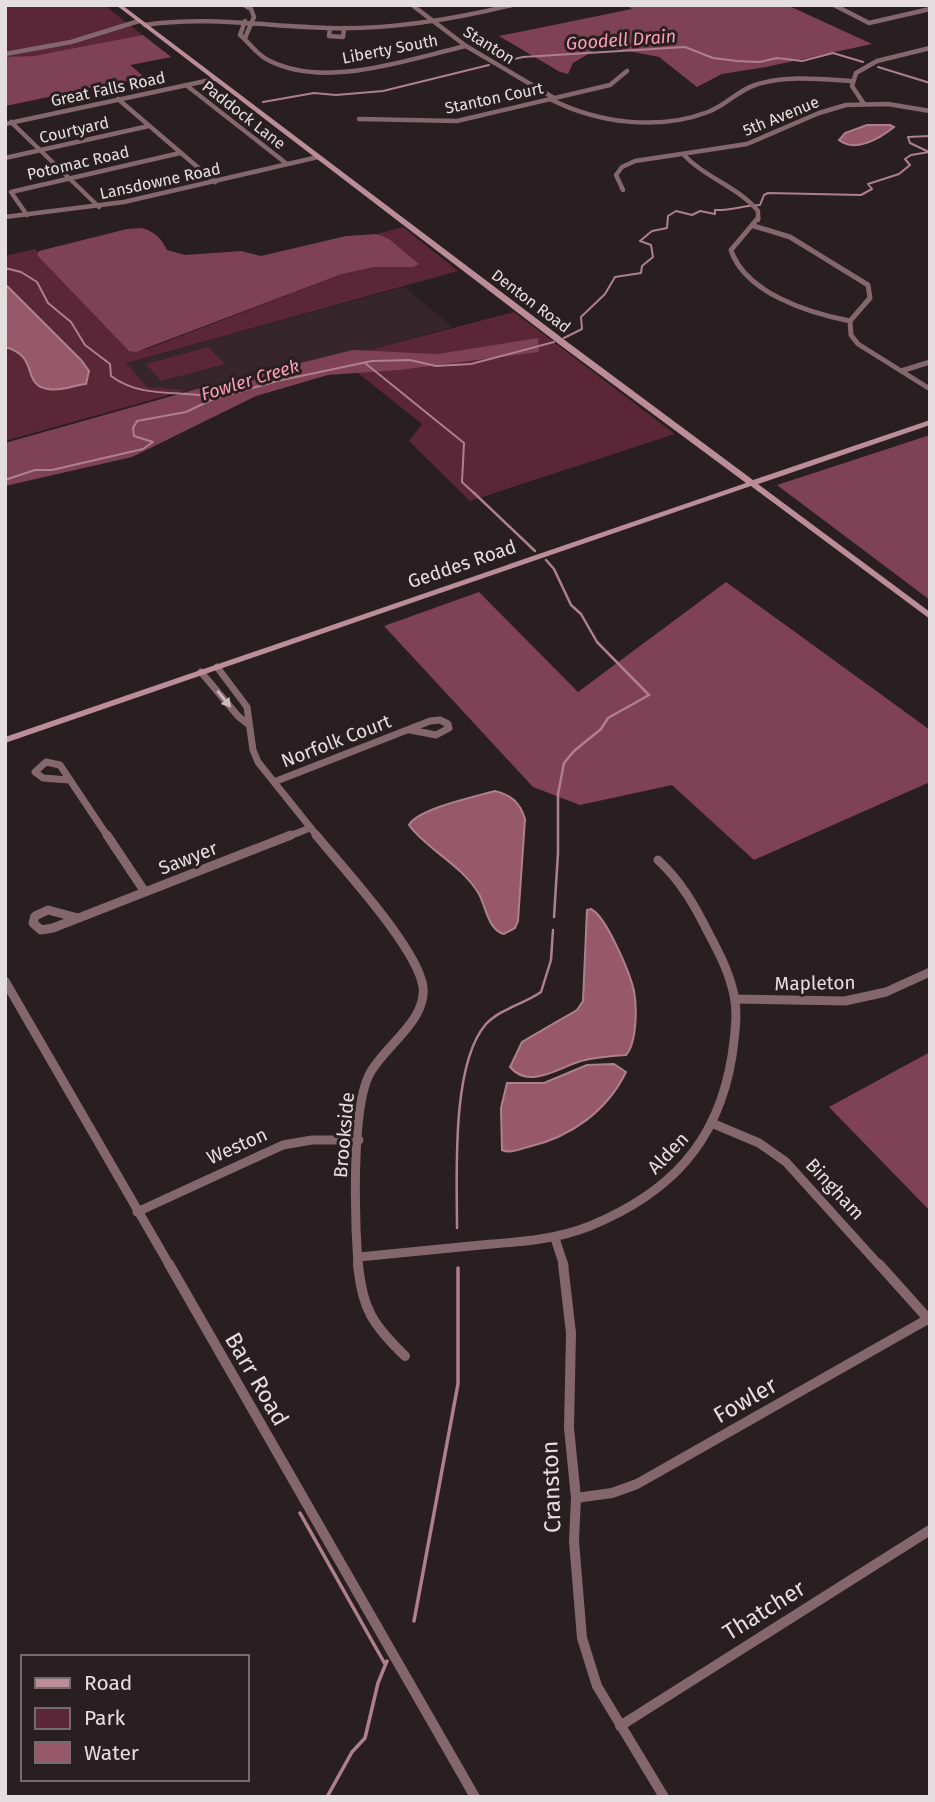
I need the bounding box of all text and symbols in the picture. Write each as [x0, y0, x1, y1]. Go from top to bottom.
street label: Stanton [460, 22, 518, 68]
water label: Goodell Drain [565, 25, 677, 55]
street label: Liberty South [340, 30, 440, 68]
street label: Great Falls Road [49, 68, 167, 110]
street label: Paddock Lane [199, 77, 289, 153]
street label: Stanton Court [443, 78, 545, 118]
street label: 5th Avenue [740, 92, 822, 140]
street label: Courtyard [37, 113, 111, 147]
street label: Potomac Road [25, 142, 131, 184]
street label: Lansdowne Road [98, 159, 222, 203]
street label: Denton Road [488, 265, 574, 337]
water label: Fowler Creek [198, 355, 302, 405]
street label: Geddes Road [405, 535, 519, 593]
one-way arrow [217, 690, 232, 708]
street label: Norfolk Court [278, 709, 394, 772]
street label: Sawyer [155, 836, 221, 880]
street label: Mapleton [774, 971, 856, 995]
street label: Brookside [329, 1091, 359, 1179]
street label: Weston [203, 1123, 271, 1169]
street label: Alden [643, 1127, 693, 1179]
street label: Bingham [801, 1153, 869, 1225]
street label: Barr Road [219, 1327, 295, 1431]
street label: Fowler [708, 1371, 782, 1429]
street label: Cranston [535, 1440, 567, 1534]
street label: Thatcher [718, 1574, 810, 1646]
legend [21, 1655, 248, 1781]
text: Road [84, 1670, 132, 1696]
text: Park [84, 1705, 126, 1731]
text: Water [84, 1740, 139, 1766]

